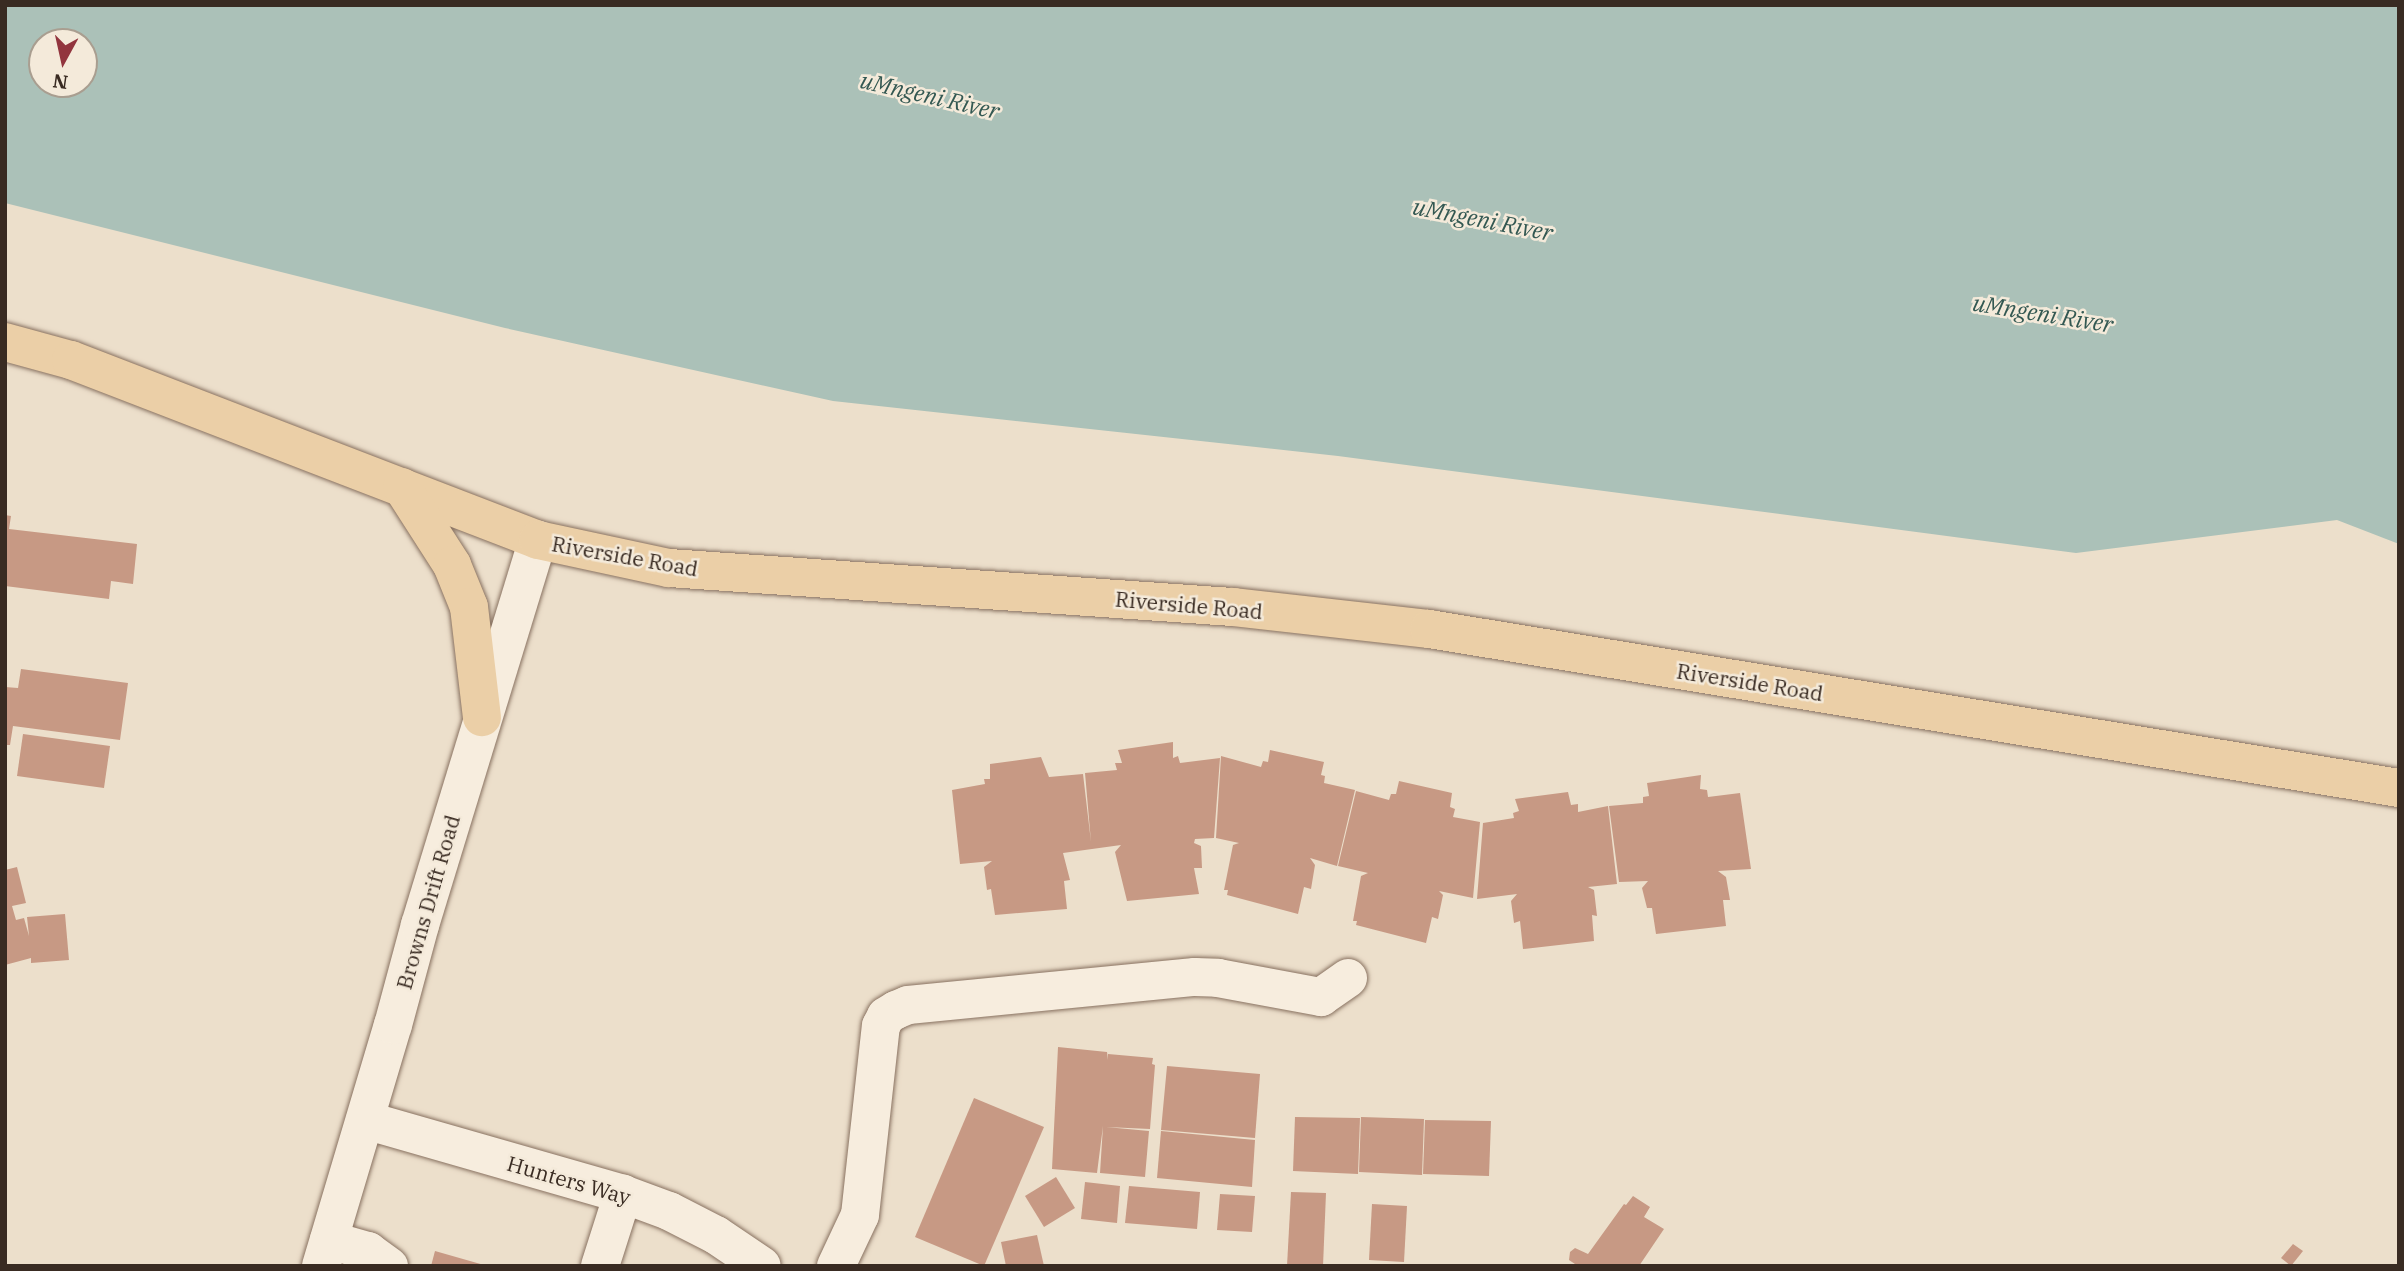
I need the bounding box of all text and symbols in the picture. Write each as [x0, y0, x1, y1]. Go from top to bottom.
north arrow [28, 28, 98, 98]
water label: uMngeni River [858, 66, 1002, 124]
text: N [51, 69, 69, 95]
water label: uMngeni River [1411, 192, 1555, 246]
water label: uMngeni River [1971, 288, 2115, 338]
street label: Riverside Road [550, 531, 700, 581]
street label: Riverside Road [1114, 586, 1264, 624]
street label: Riverside Road [1675, 658, 1825, 706]
street label: Browns Drift Road [391, 812, 465, 992]
street label: Hunters Way [504, 1150, 634, 1210]

